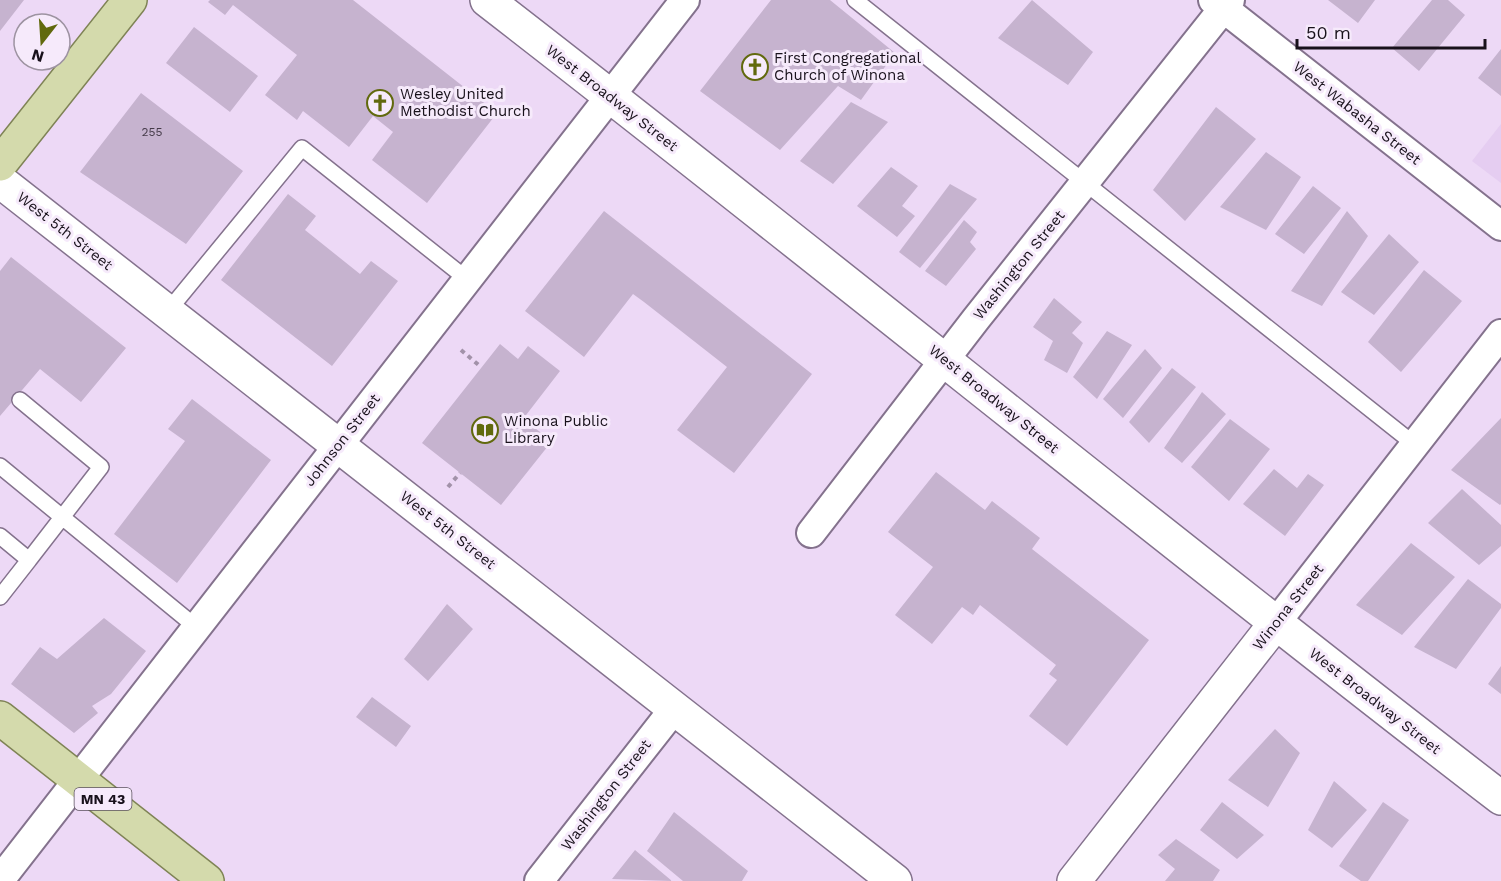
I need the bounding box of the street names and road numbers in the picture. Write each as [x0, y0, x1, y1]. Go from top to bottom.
street label: West Broadway Street [542, 41, 682, 156]
street label: West Wabasha Street [1289, 57, 1425, 169]
street label: West 5th Street [14, 188, 117, 274]
street label: Washington Street [969, 206, 1069, 323]
street label: West Broadway Street [925, 341, 1063, 458]
street label: Johnson Street [300, 390, 384, 490]
street label: West 5th Street [397, 487, 500, 573]
street label: Winona Street [1249, 560, 1328, 654]
street label: West Broadway Street [1305, 644, 1445, 759]
street label: Washington Street [557, 735, 655, 854]
road number: MN 43 [74, 788, 132, 810]

